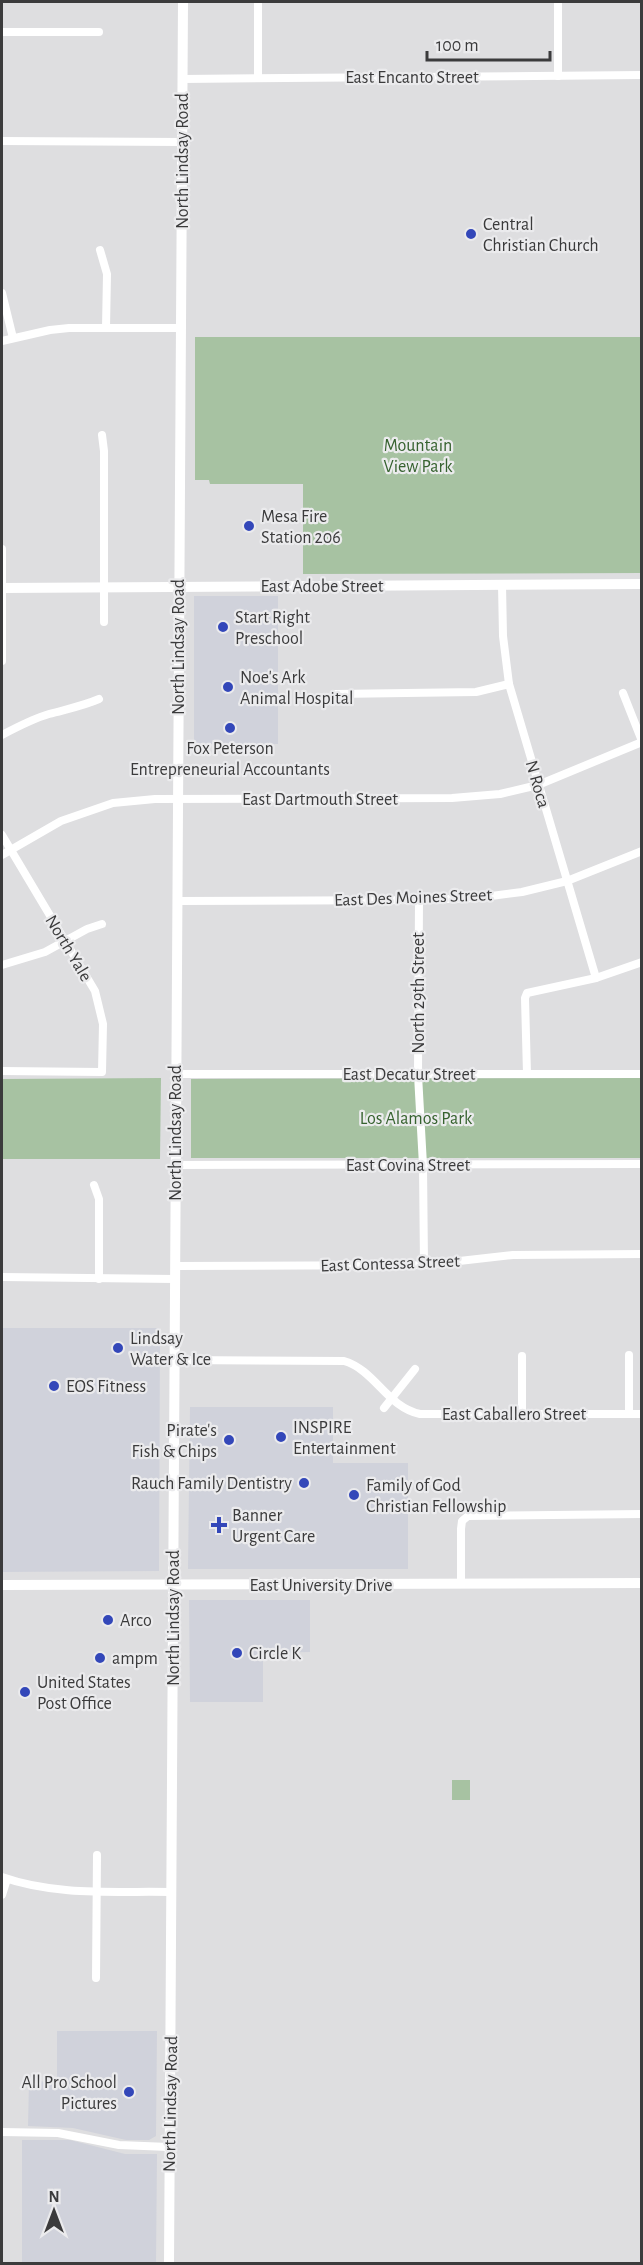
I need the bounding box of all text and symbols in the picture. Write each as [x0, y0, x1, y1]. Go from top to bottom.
scale bar [427, 24, 550, 62]
text: 100 m [436, 37, 479, 55]
street label: East Encanto Street [345, 69, 479, 87]
street label: North Lindsay Road [174, 93, 192, 229]
place label: Central Christian Church [483, 216, 599, 255]
marker: Central Christian Church [464, 227, 478, 241]
park label: Mountain View Park [384, 437, 453, 476]
place label: Mesa Fire Station 206 [261, 508, 341, 547]
marker: Mesa Fire Station 206 [242, 519, 256, 533]
street label: East Adobe Street [260, 578, 384, 596]
street label: North Lindsay Road [170, 579, 188, 715]
place label: Start Right Preschool [235, 609, 310, 648]
marker: Start Right Preschool [216, 620, 230, 634]
place label: Noe's Ark Animal Hospital [240, 669, 353, 708]
marker: Noe's Ark Animal Hospital [221, 680, 235, 694]
marker: Fox Peterson Entrepreneurial Accountants [223, 721, 237, 735]
place label: Fox Peterson Entrepreneurial Accountants [130, 740, 330, 779]
street label: N Roca [522, 758, 552, 810]
street label: East Dartmouth Street [242, 791, 398, 809]
street label: East Des Moines Street [334, 886, 493, 910]
street label: North Yale [41, 912, 95, 985]
street label: North 29th Street [410, 932, 428, 1054]
street label: North Lindsay Road [167, 1065, 185, 1201]
street label: East Decatur Street [343, 1066, 476, 1084]
park label: Los Alamos Park [360, 1110, 473, 1128]
street label: East Covina Street [346, 1157, 471, 1175]
street label: East Contessa Street [320, 1253, 460, 1275]
place label: Lindsay Water & Ice [130, 1330, 211, 1369]
marker: Lindsay Water & Ice [111, 1341, 125, 1355]
place label: EOS Fitness [66, 1378, 146, 1396]
marker: EOS Fitness [47, 1379, 61, 1393]
street label: East Caballero Street [442, 1406, 586, 1424]
place label: INSPIRE Entertainment [293, 1419, 396, 1458]
place label: Pirate's Fish & Chips [131, 1422, 217, 1461]
marker: INSPIRE Entertainment [274, 1430, 288, 1444]
marker: Pirate's Fish & Chips [222, 1433, 236, 1447]
place label: Rauch Family Dentistry [131, 1475, 292, 1493]
marker: Rauch Family Dentistry [297, 1476, 311, 1490]
place label: Family of God Christian Fellowship [366, 1477, 506, 1516]
marker: Family of God Christian Fellowship [347, 1488, 361, 1502]
place label: Banner Urgent Care [232, 1507, 315, 1546]
marker: Banner Urgent Care [210, 1516, 228, 1534]
street label: North Lindsay Road [165, 1550, 183, 1686]
street label: East University Drive [250, 1577, 392, 1595]
place label: Arco [120, 1612, 152, 1630]
marker: Arco [101, 1613, 115, 1627]
place label: Circle K [249, 1645, 301, 1663]
marker: Circle K [230, 1646, 244, 1660]
place label: ampm [112, 1650, 158, 1668]
marker: ampm [93, 1651, 107, 1665]
place label: United States Post Office [37, 1674, 131, 1713]
marker: United States Post Office [18, 1685, 32, 1699]
street label: North Lindsay Road [161, 2036, 181, 2172]
place label: All Pro School Pictures [21, 2074, 117, 2113]
marker: All Pro School Pictures [122, 2085, 136, 2099]
north arrow [24, 2181, 84, 2241]
text: N [48, 2189, 60, 2205]

